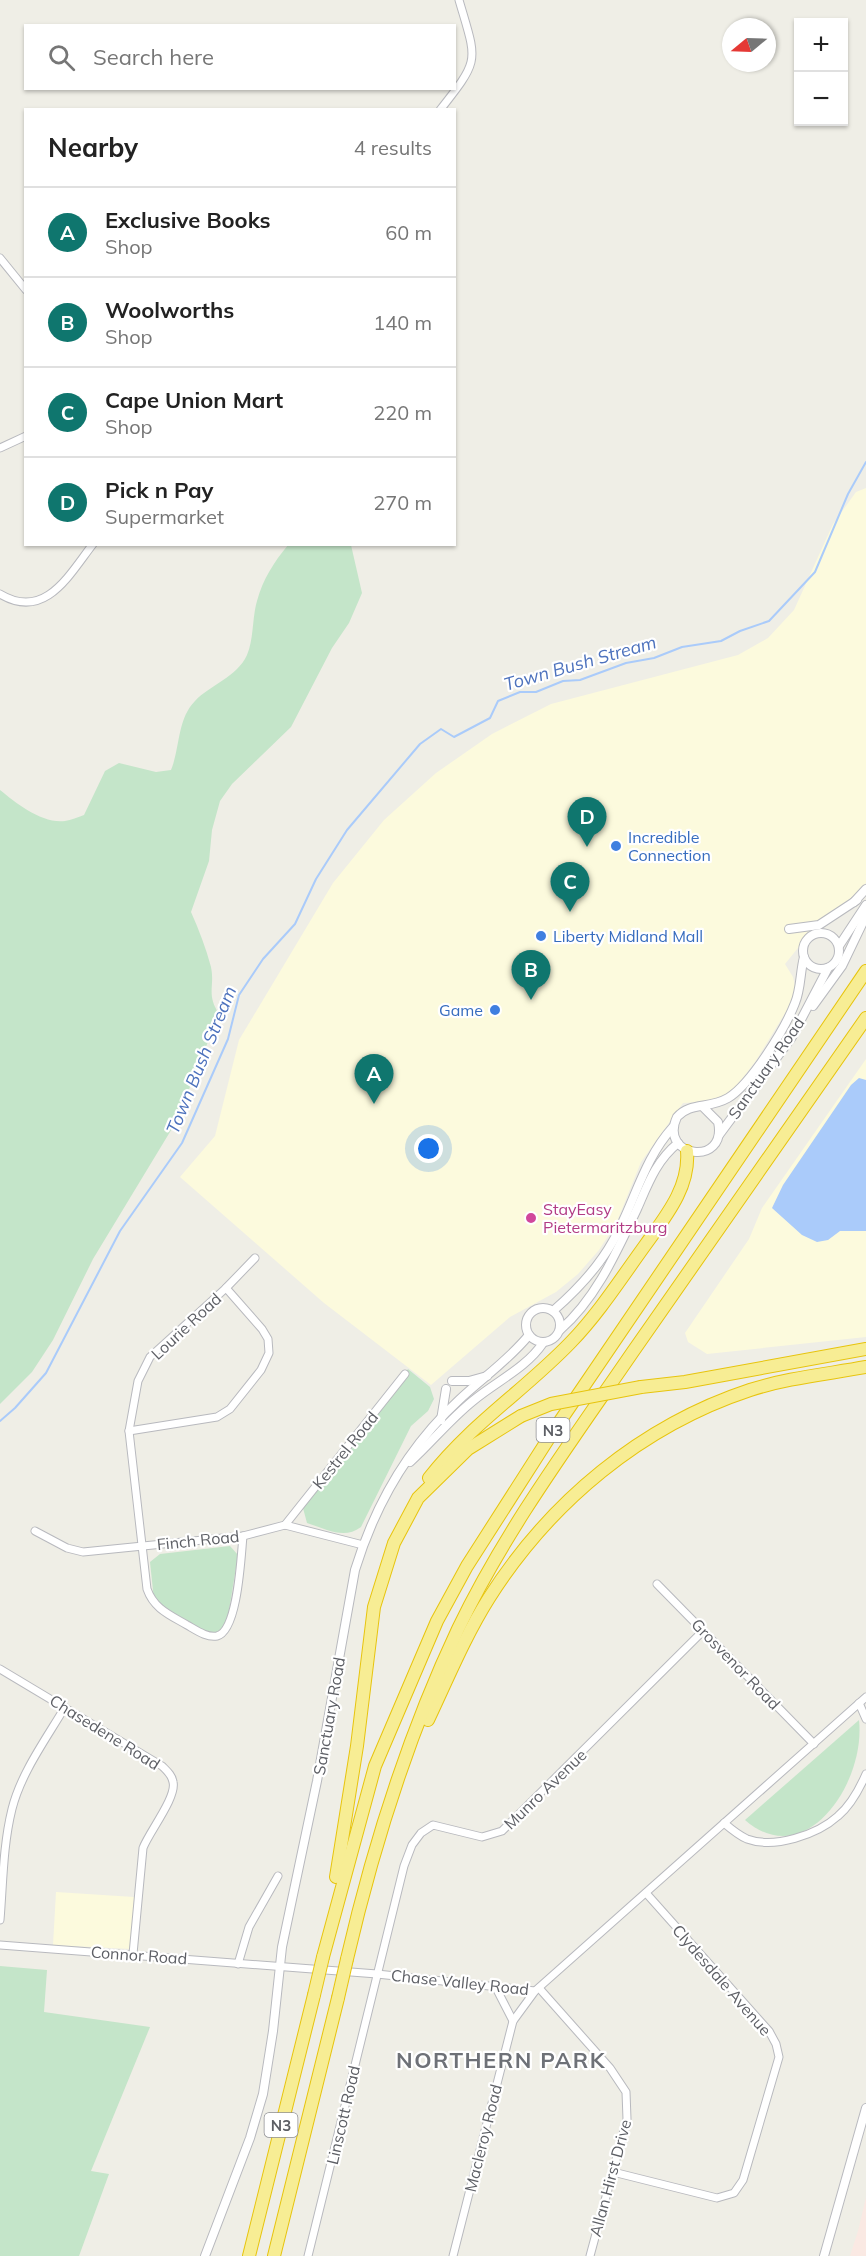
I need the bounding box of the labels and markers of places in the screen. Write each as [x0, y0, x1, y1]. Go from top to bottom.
pin: D [568, 798, 606, 847]
place label: Incredible Connection [628, 827, 711, 865]
marker: Incredible Connection [609, 839, 623, 853]
pin: C [550, 862, 590, 912]
place label: Liberty Midland Mall [553, 926, 703, 946]
marker: Liberty Midland Mall [534, 929, 548, 943]
pin: B [512, 950, 550, 1000]
place label: Game [439, 1000, 483, 1020]
marker: Game [488, 1003, 502, 1017]
pin: A [354, 1054, 394, 1104]
place label: StayEasy Pietermaritzburg [543, 1199, 667, 1237]
marker: StayEasy Pietermaritzburg [524, 1211, 538, 1225]

